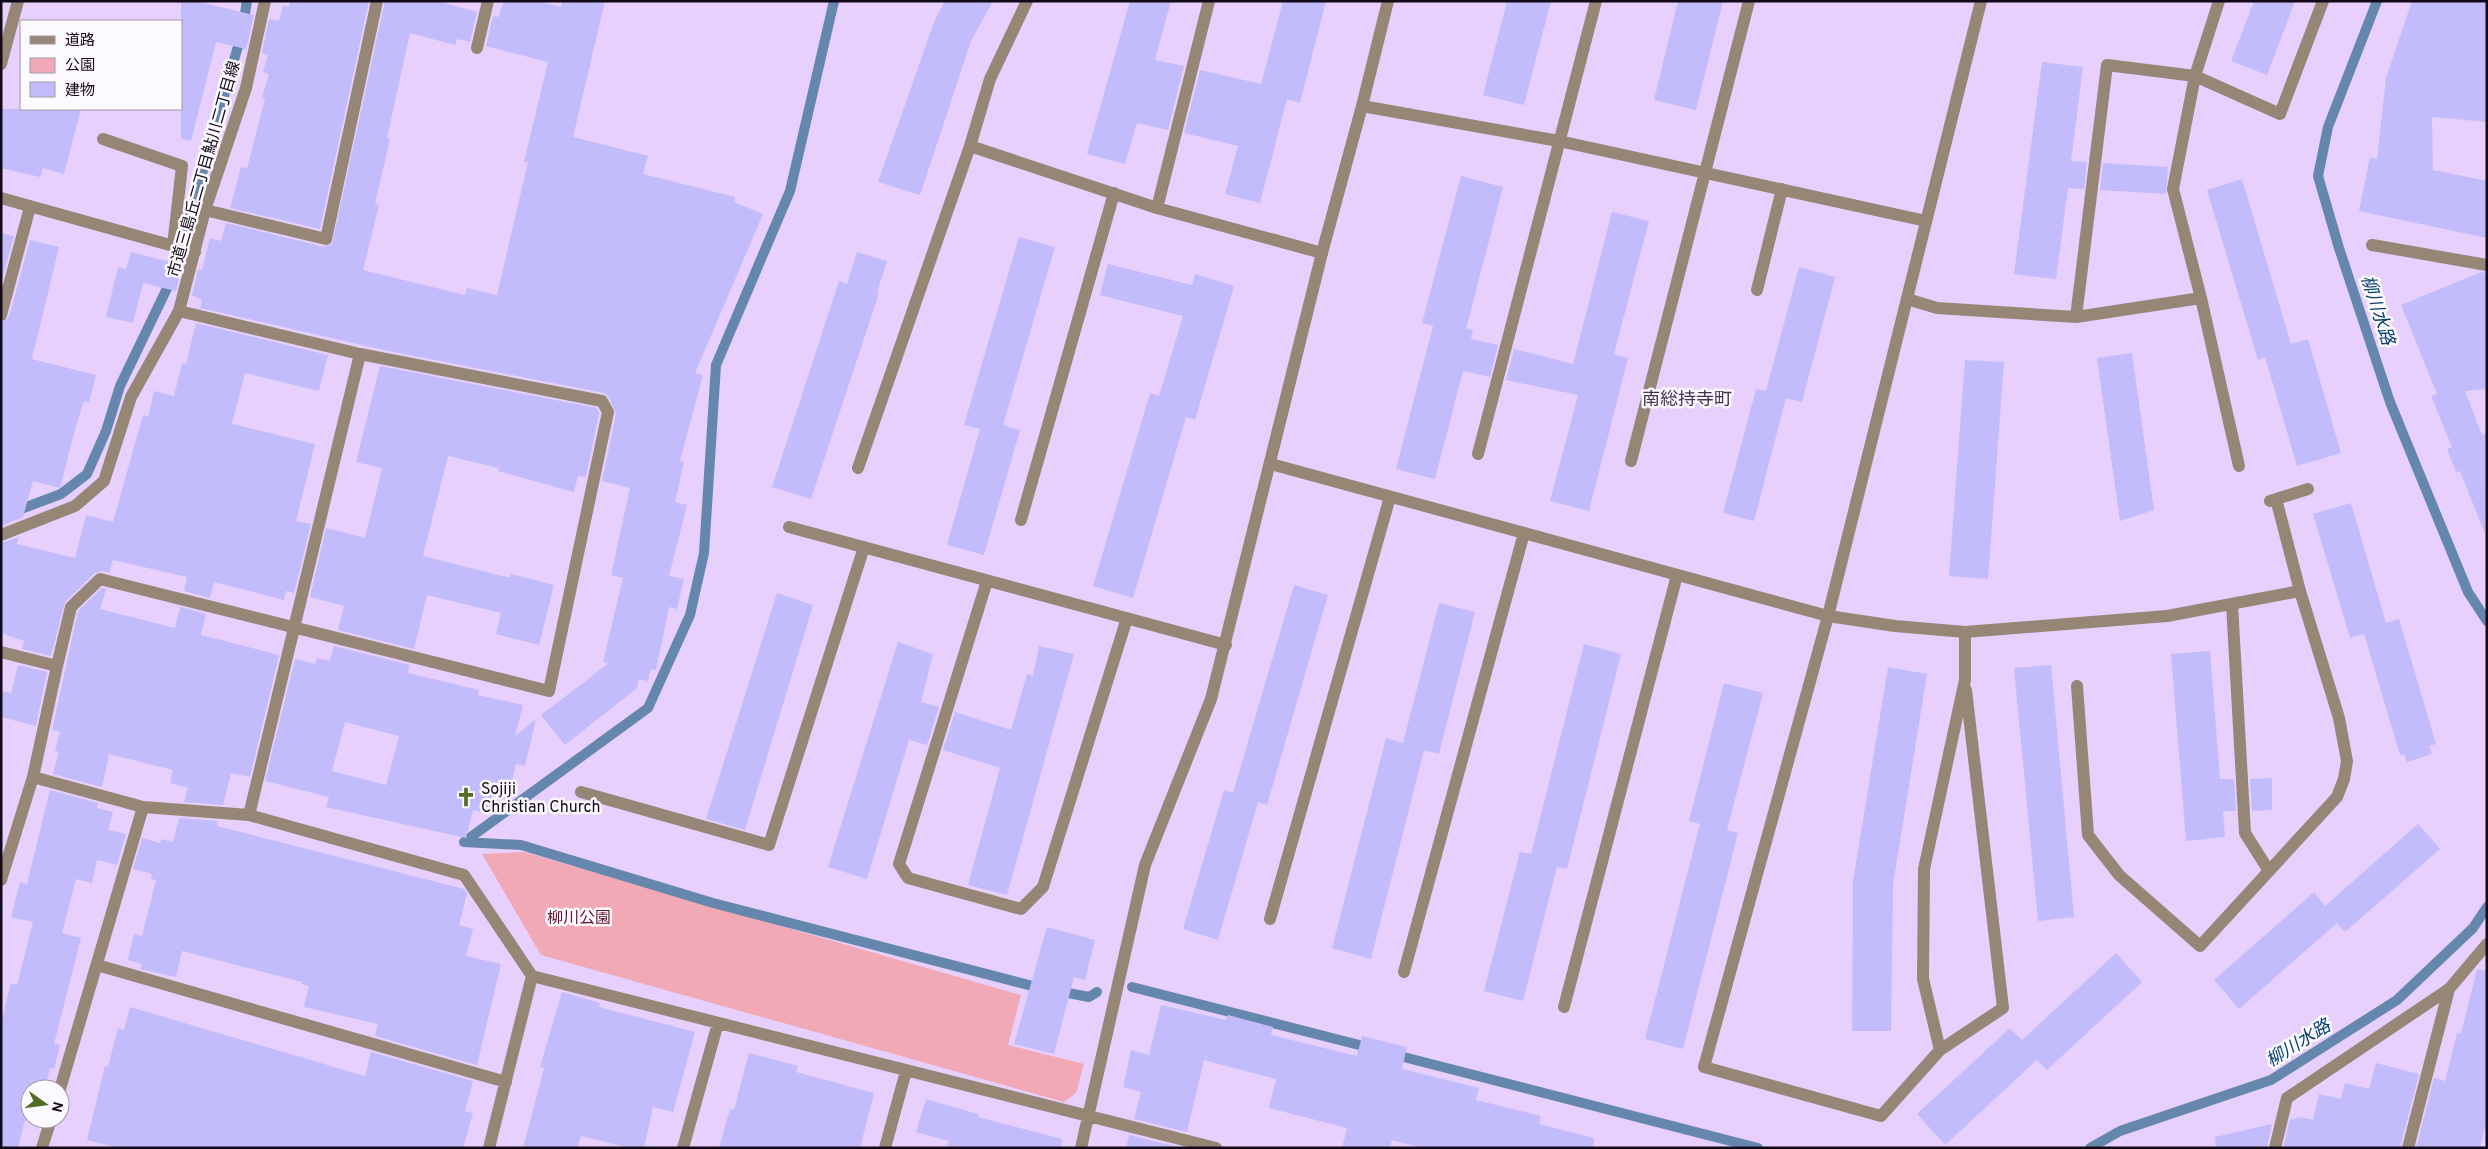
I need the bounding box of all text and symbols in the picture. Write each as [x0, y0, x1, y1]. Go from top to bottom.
legend [20, 20, 182, 110]
text: 道路 [65, 32, 95, 51]
text: 公園 [65, 57, 95, 76]
street label: 市道三島丘二丁目鮎川二丁目線 [164, 59, 245, 280]
text: 建物 [65, 82, 95, 101]
water label: 柳川水路 [2355, 273, 2399, 350]
district label: 南総持寺町 [1642, 389, 1732, 412]
place label: Sojiji Christian Church [481, 780, 601, 818]
church icon: Sojiji Christian Church [455, 786, 477, 808]
park label: 柳川公園 [547, 909, 611, 929]
water label: 柳川水路 [2262, 1014, 2337, 1073]
north arrow [20, 1079, 70, 1129]
text: N [47, 1100, 66, 1114]

